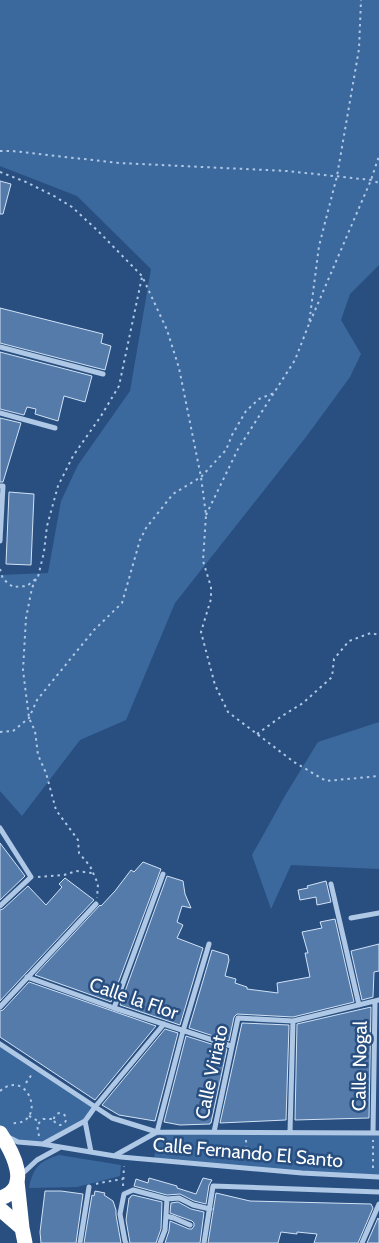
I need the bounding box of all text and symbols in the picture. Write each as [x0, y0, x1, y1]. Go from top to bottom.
street label: Calle la Flor [86, 973, 181, 1024]
street label: Calle Nogal [347, 1020, 372, 1111]
street label: Calle Viriato [190, 1023, 233, 1121]
street label: Calle Fernando El Santo [152, 1133, 344, 1172]

